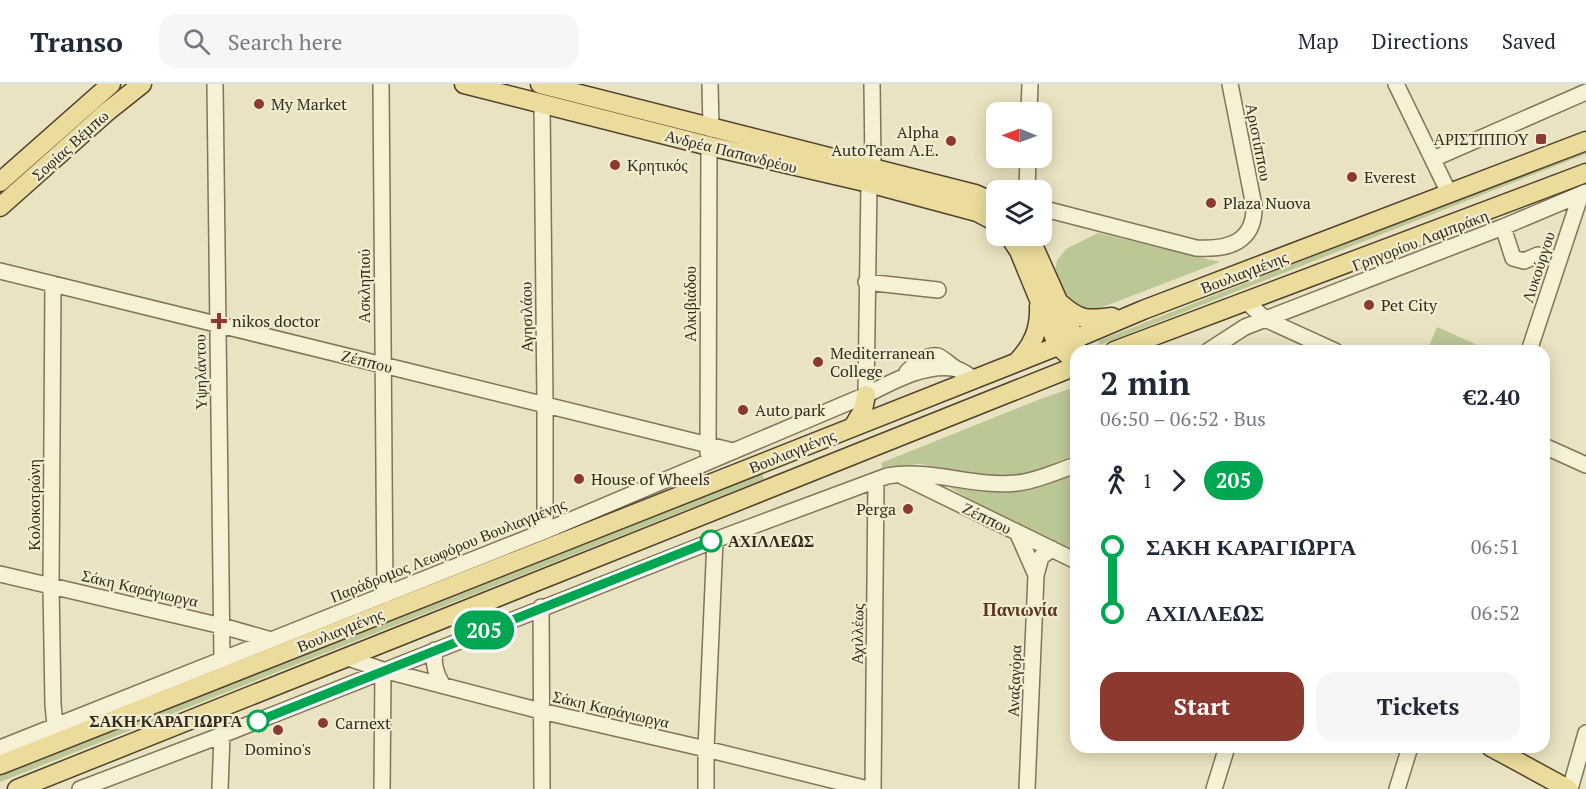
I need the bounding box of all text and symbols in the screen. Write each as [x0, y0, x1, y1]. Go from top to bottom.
search box [159, 14, 579, 68]
text: Transo [30, 23, 123, 60]
icon: search [180, 25, 213, 58]
text: Search here [228, 27, 342, 56]
text: Map [1298, 27, 1339, 55]
text: Directions [1372, 27, 1469, 55]
text: Saved [1502, 27, 1556, 55]
place label: My Market [271, 93, 347, 115]
marker: My Market [252, 97, 266, 111]
street label: Αριστίππου [1241, 101, 1277, 183]
north arrow [986, 102, 1052, 168]
map controls [986, 102, 1052, 246]
street label: Σοφίας Βέμπω [27, 105, 113, 185]
place label: Alpha AutoTeam Α.Ε. [831, 121, 939, 161]
street label: Ανδρέα Παπανδρέου [663, 124, 800, 178]
place label: ΑΡΙΣΤΙΠΠΟΥ [1433, 128, 1529, 150]
marker: ΑΡΙΣΤΙΠΠΟΥ [1534, 132, 1548, 146]
marker: Alpha AutoTeam Α.Ε. [944, 134, 958, 148]
place label: Κρητικός [627, 154, 688, 176]
marker: Κρητικός [608, 158, 622, 172]
place label: Everest [1364, 166, 1416, 188]
marker: Everest [1345, 170, 1359, 184]
button: layers [986, 180, 1052, 246]
place label: Plaza Nuova [1223, 192, 1311, 214]
marker: Plaza Nuova [1204, 196, 1218, 210]
street label: Γρηγορίου Λαμπράκη [1349, 204, 1491, 276]
street label: Λυκούργου [1516, 228, 1560, 306]
street label: Βουλιαγμένης [1197, 245, 1291, 299]
street label: Ασκληπιού [353, 249, 375, 323]
street label: Αλκιβιάδου [679, 266, 701, 342]
street label: Αγησιλάου [514, 281, 538, 353]
place label: Pet City [1381, 294, 1438, 316]
marker: Pet City [1362, 298, 1376, 312]
place label: nikos doctor [232, 310, 321, 332]
marker: nikos doctor [210, 312, 228, 330]
street label: Υψηλάντου [188, 334, 212, 410]
place label: Mediterranean College [830, 342, 936, 382]
street label: Ζέππου [339, 344, 395, 378]
marker: Mediterranean College [811, 355, 825, 369]
text: 2 min [1100, 361, 1190, 404]
text: €2.40 [1464, 382, 1520, 411]
place label: Auto park [755, 399, 826, 421]
marker: Auto park [736, 403, 750, 417]
text: 06:50 – 06:52 · Bus [1100, 405, 1266, 432]
street label: Βουλιαγμένης [745, 423, 839, 478]
street label: Κολοκοτρώνη [23, 459, 45, 551]
icon: walk [1100, 464, 1133, 497]
icon: forward [1162, 464, 1195, 497]
text: 205 [1216, 466, 1251, 494]
text: 1 [1142, 467, 1153, 494]
place label: House of Wheels [591, 468, 710, 490]
marker: House of Wheels [572, 472, 586, 486]
street label: Παράδρομος Λεωφόρου Βουλιαγμένης [327, 492, 570, 608]
street label: Ζέππου [959, 497, 1015, 539]
place label: Perga [856, 498, 896, 520]
marker: Perga [901, 502, 915, 516]
marker: ΑΧΙΛΛΕΩΣ [700, 530, 722, 552]
place label: ΑΧΙΛΛΕΩΣ [728, 530, 814, 552]
text: ΣΑΚΗ ΚΑΡΑΓΙΩΡΓΑ [1146, 532, 1356, 561]
text: 06:51 [1471, 533, 1520, 560]
street label: Σάκη Καράγιωργα [80, 564, 201, 612]
district label: Πανιωνία [983, 597, 1057, 621]
text: ΑΧΙΛΛΕΩΣ [1146, 598, 1264, 627]
text: 06:52 [1471, 599, 1520, 626]
street label: Βουλιαγμένης [293, 602, 387, 657]
street label: Αχιλλέως [845, 603, 869, 665]
line badge: 205 [450, 610, 518, 650]
text: 205 [466, 616, 502, 644]
street label: Αναξαγόρα [1002, 644, 1026, 718]
button: Start [1100, 672, 1304, 741]
button: Tickets [1316, 672, 1520, 741]
street label: Σάκη Καράγιωργα [551, 685, 672, 733]
place label: ΣΑΚΗ ΚΑΡΑΓΙΩΡΓΑ [89, 710, 242, 732]
marker: ΣΑΚΗ ΚΑΡΑΓΙΩΡΓΑ [247, 710, 269, 732]
place label: Carnext [335, 712, 391, 734]
marker: Carnext [316, 716, 330, 730]
marker: Domino's [271, 723, 285, 737]
place label: Domino's [245, 738, 311, 760]

